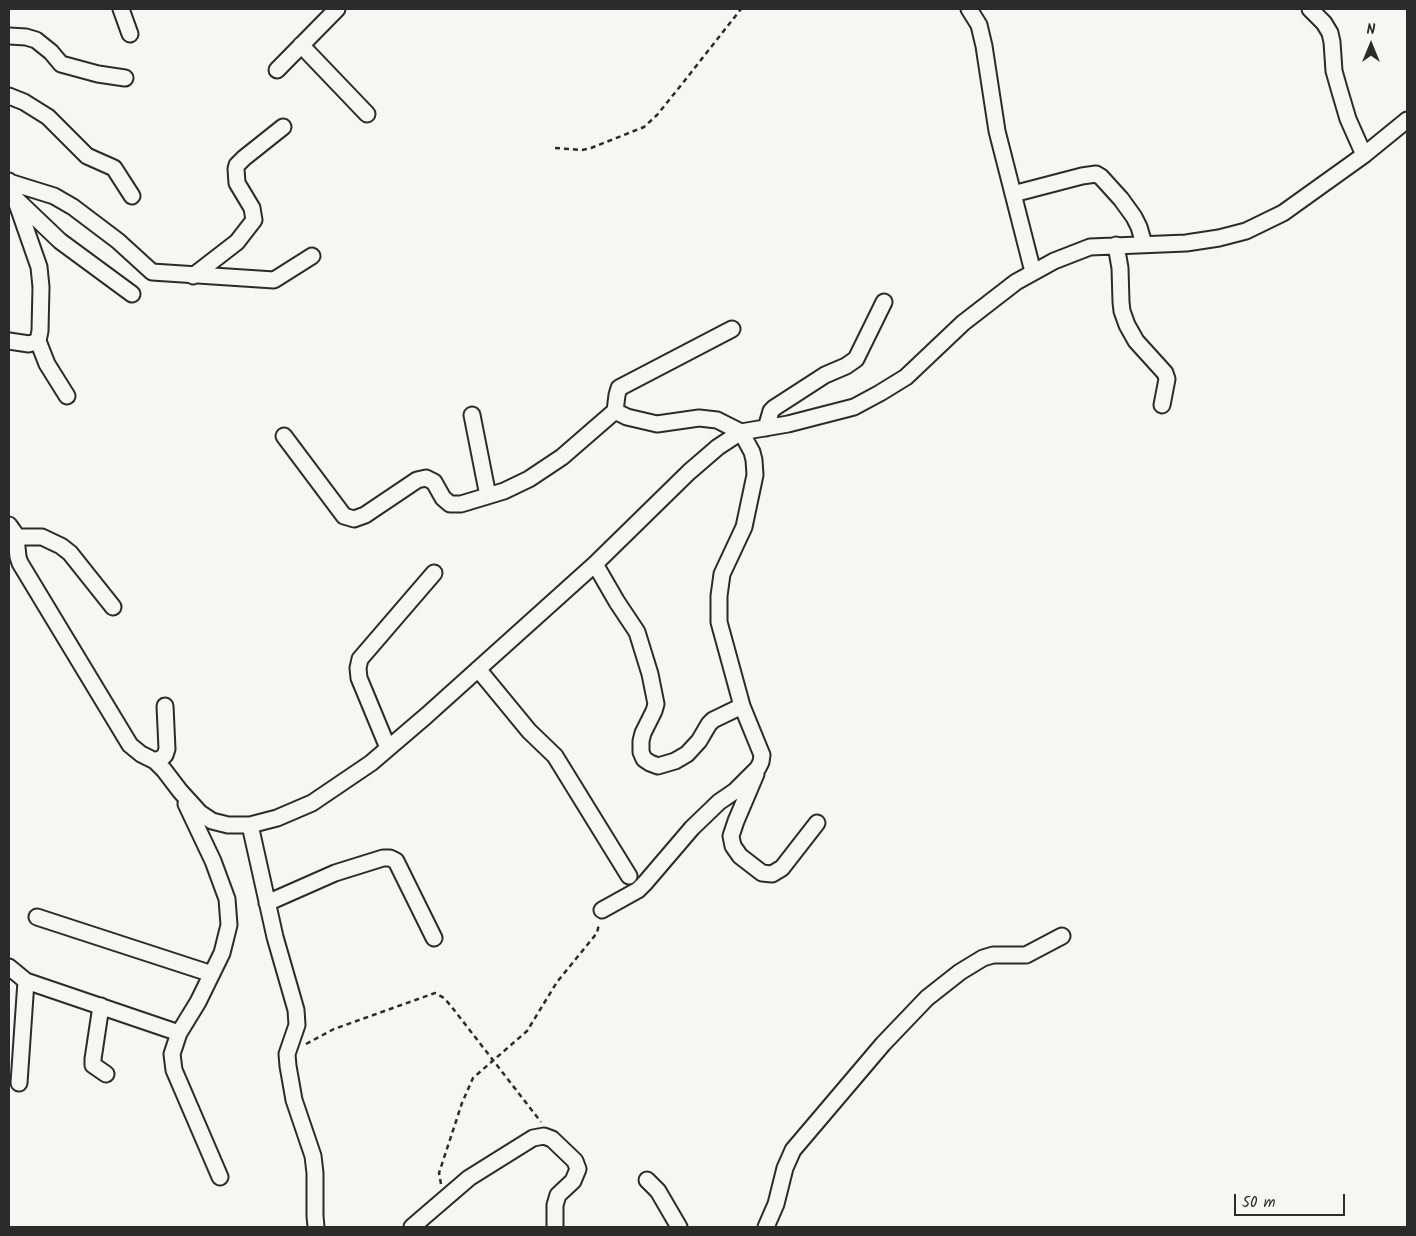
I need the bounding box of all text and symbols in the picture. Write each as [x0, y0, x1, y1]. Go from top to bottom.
text: N [1367, 19, 1375, 41]
north arrow [1346, 20, 1396, 70]
scale bar [1236, 1184, 1347, 1216]
text: 50 m [1242, 1191, 1276, 1215]

